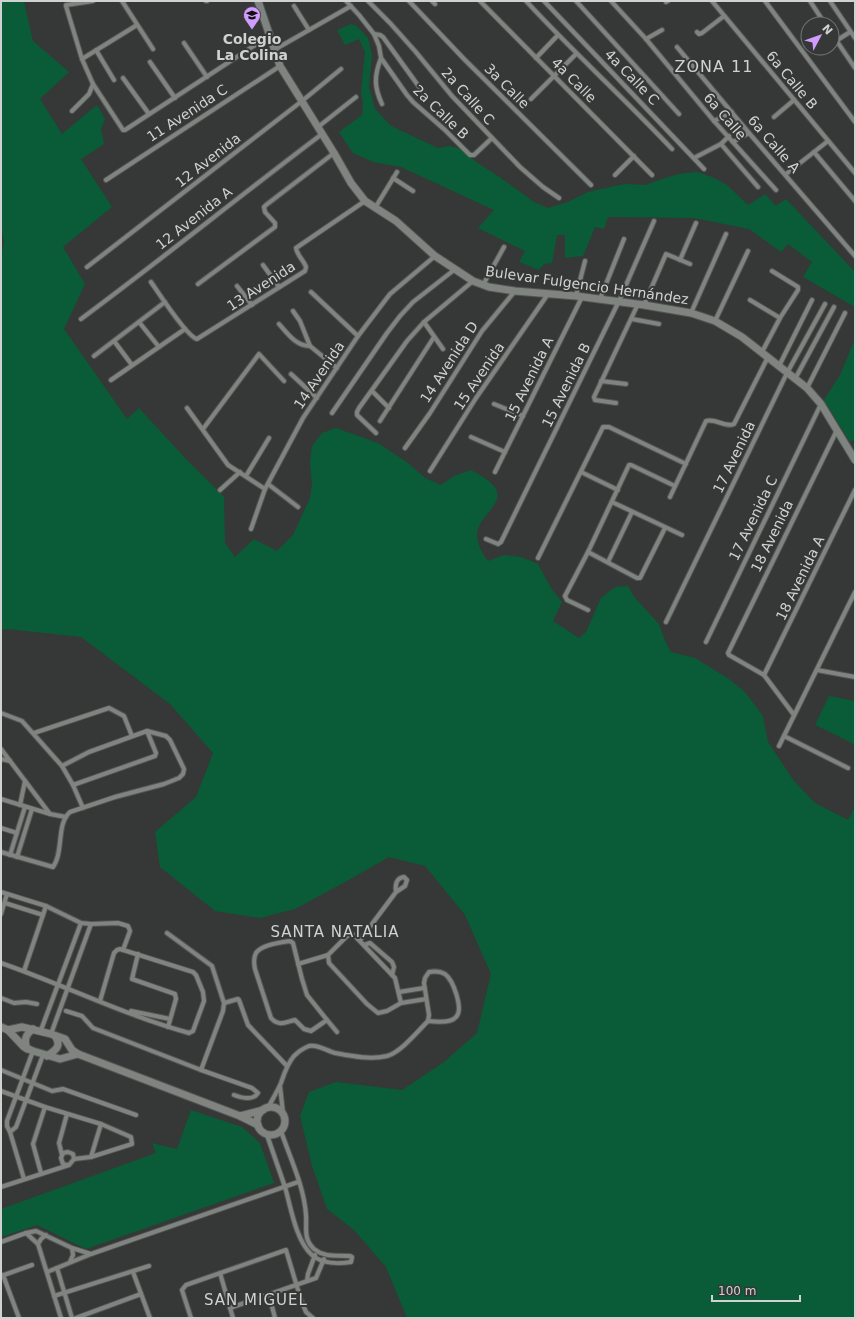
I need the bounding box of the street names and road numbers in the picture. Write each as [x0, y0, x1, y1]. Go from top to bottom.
street label: 4a Calle C [602, 46, 663, 108]
street label: 6a Calle B [763, 48, 821, 112]
street label: 4a Calle [548, 54, 600, 106]
street label: 3a Calle [481, 60, 533, 112]
street label: 2a Calle C [438, 64, 498, 128]
street label: 11 Avenida C [144, 81, 230, 145]
street label: 2a Calle B [410, 82, 472, 142]
street label: 6a Calle [700, 89, 750, 143]
street label: 6a Calle A [745, 112, 804, 176]
street label: 12 Avenida [172, 130, 244, 190]
street label: 12 Avenida A [153, 183, 236, 253]
street label: 13 Avenida [224, 258, 298, 314]
street label: Bulevar Fulgencio Hernández [484, 263, 690, 307]
street label: 14 Avenida D [417, 318, 481, 406]
street label: 15 Avenida A [502, 334, 557, 424]
street label: 14 Avenida [291, 338, 347, 412]
street label: 15 Avenida [451, 339, 507, 413]
street label: 15 Avenida B [539, 340, 593, 430]
street label: 17 Avenida [710, 418, 758, 496]
street label: 17 Avenida C [726, 473, 781, 563]
street label: 18 Avenida [748, 497, 796, 575]
street label: 18 Avenida A [773, 533, 828, 623]

